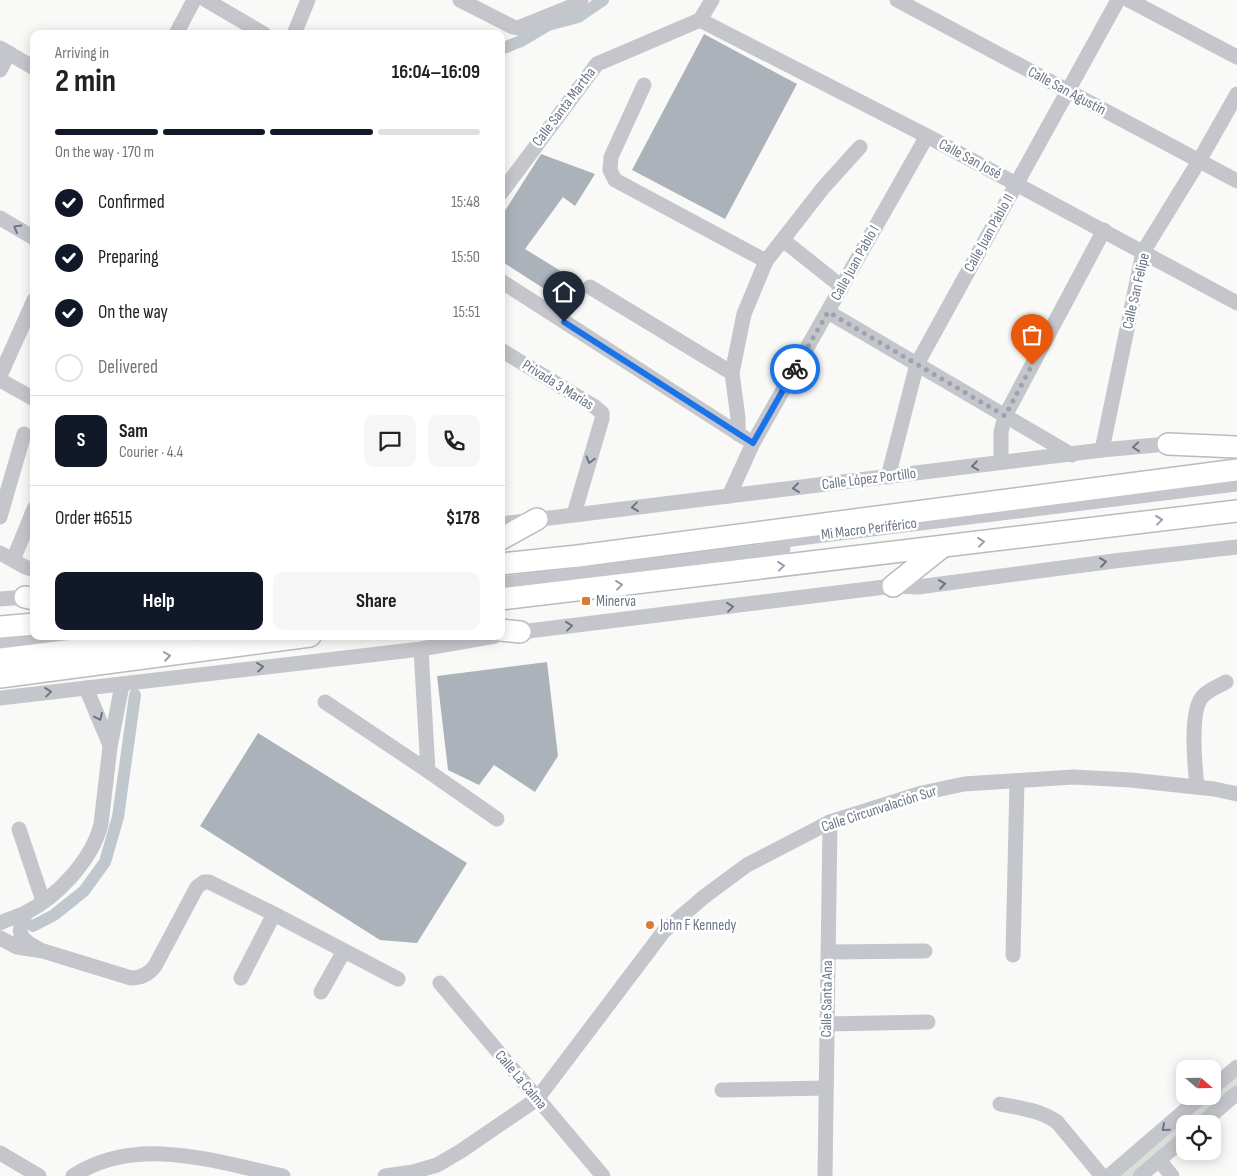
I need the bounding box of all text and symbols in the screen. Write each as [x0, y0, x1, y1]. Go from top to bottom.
text: Arriving in [55, 44, 109, 63]
text: 16:04–16:09 [392, 61, 480, 84]
text: 2 min [55, 62, 116, 101]
street label: Calle San Agustín [1025, 62, 1109, 120]
street label: Calle Santa Martha [528, 64, 600, 150]
street label: Calle San José [935, 135, 1005, 183]
text: On the way · 170 m [55, 143, 154, 162]
icon: check [55, 189, 83, 217]
text: Confirmed [98, 191, 165, 214]
street label: Calle Juan Pablo II [960, 191, 1018, 275]
text: 15:48 [451, 193, 480, 212]
street label: Calle Juan Pablo I [827, 222, 883, 304]
one-way arrow [13, 225, 22, 235]
icon: check [55, 244, 83, 272]
text: Preparing [98, 246, 159, 269]
text: 15:50 [451, 248, 480, 267]
street label: Calle San Felipe [1118, 251, 1154, 331]
pin [543, 271, 585, 322]
icon: home [550, 278, 578, 306]
icon: check [55, 299, 83, 327]
text: On the way [98, 301, 168, 324]
text: 15:51 [453, 303, 480, 322]
pin [1011, 314, 1053, 365]
icon: bag [1018, 321, 1046, 349]
courier [770, 344, 820, 394]
icon: bike [781, 355, 809, 383]
text: Delivered [98, 356, 158, 379]
street label: Privada 3 Marías [519, 356, 597, 414]
button: chat [364, 415, 416, 467]
button: phone [428, 415, 480, 467]
text: Sam [119, 420, 148, 443]
text: S [77, 429, 85, 452]
one-way arrow [1132, 441, 1140, 452]
text: Courier · 4.4 [119, 443, 183, 462]
one-way arrow [586, 456, 596, 464]
one-way arrow [970, 460, 978, 471]
street label: Calle López Portillo [821, 464, 917, 494]
one-way arrow [792, 482, 800, 493]
one-way arrow [630, 501, 638, 512]
text: Order #6515 [55, 507, 132, 530]
text: $178 [446, 507, 480, 530]
street label: Mi Macro Periférico [820, 514, 918, 544]
one-way arrow [1156, 515, 1164, 526]
one-way arrow [977, 537, 985, 548]
one-way arrow [1099, 558, 1107, 568]
one-way arrow [777, 561, 785, 572]
button: Help [55, 572, 263, 630]
button: Share [273, 572, 480, 630]
one-way arrow [938, 579, 946, 590]
one-way arrow [615, 580, 623, 591]
place label: Minerva [596, 592, 636, 611]
marker: Minerva [580, 595, 592, 607]
one-way arrow [726, 602, 734, 613]
one-way arrow [565, 621, 573, 632]
one-way arrow [164, 651, 172, 662]
one-way arrow [256, 662, 264, 673]
one-way arrow [45, 687, 53, 698]
one-way arrow [92, 712, 103, 721]
street label: Calle Circunvalación Sur [819, 781, 940, 837]
place label: John F Kennedy [659, 916, 737, 935]
marker: John F Kennedy [644, 919, 656, 931]
street label: Calle Santa Ana [817, 960, 837, 1038]
street label: Calle La Calma [491, 1047, 551, 1114]
north arrow [1176, 1060, 1221, 1105]
map controls [1176, 1060, 1221, 1160]
button: locate [1176, 1115, 1221, 1160]
one-way arrow [1162, 1122, 1171, 1131]

